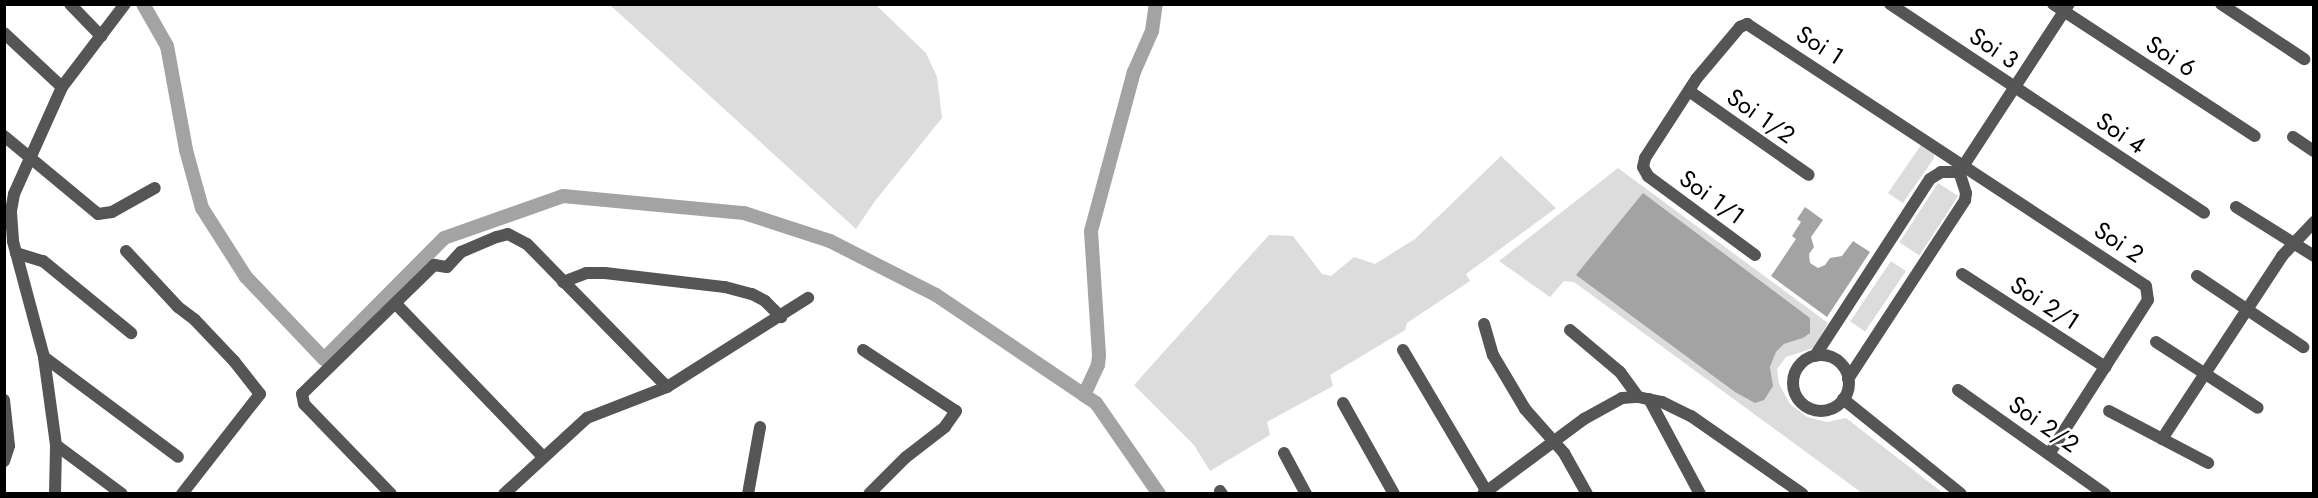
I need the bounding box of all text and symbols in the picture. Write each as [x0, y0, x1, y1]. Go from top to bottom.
street label: Soi 1 [1791, 19, 1849, 71]
street label: Soi 3 [1964, 21, 2024, 75]
street label: Soi 6 [2141, 29, 2201, 83]
street label: Soi 1/2 [1721, 82, 1801, 150]
street label: Soi 4 [2091, 106, 2151, 160]
street label: Soi 1/1 [1674, 164, 1750, 230]
street label: Soi 2 [2089, 215, 2149, 269]
street label: Soi 2/1 [2005, 270, 2085, 336]
street label: Soi 2/2 [2003, 389, 2085, 459]

